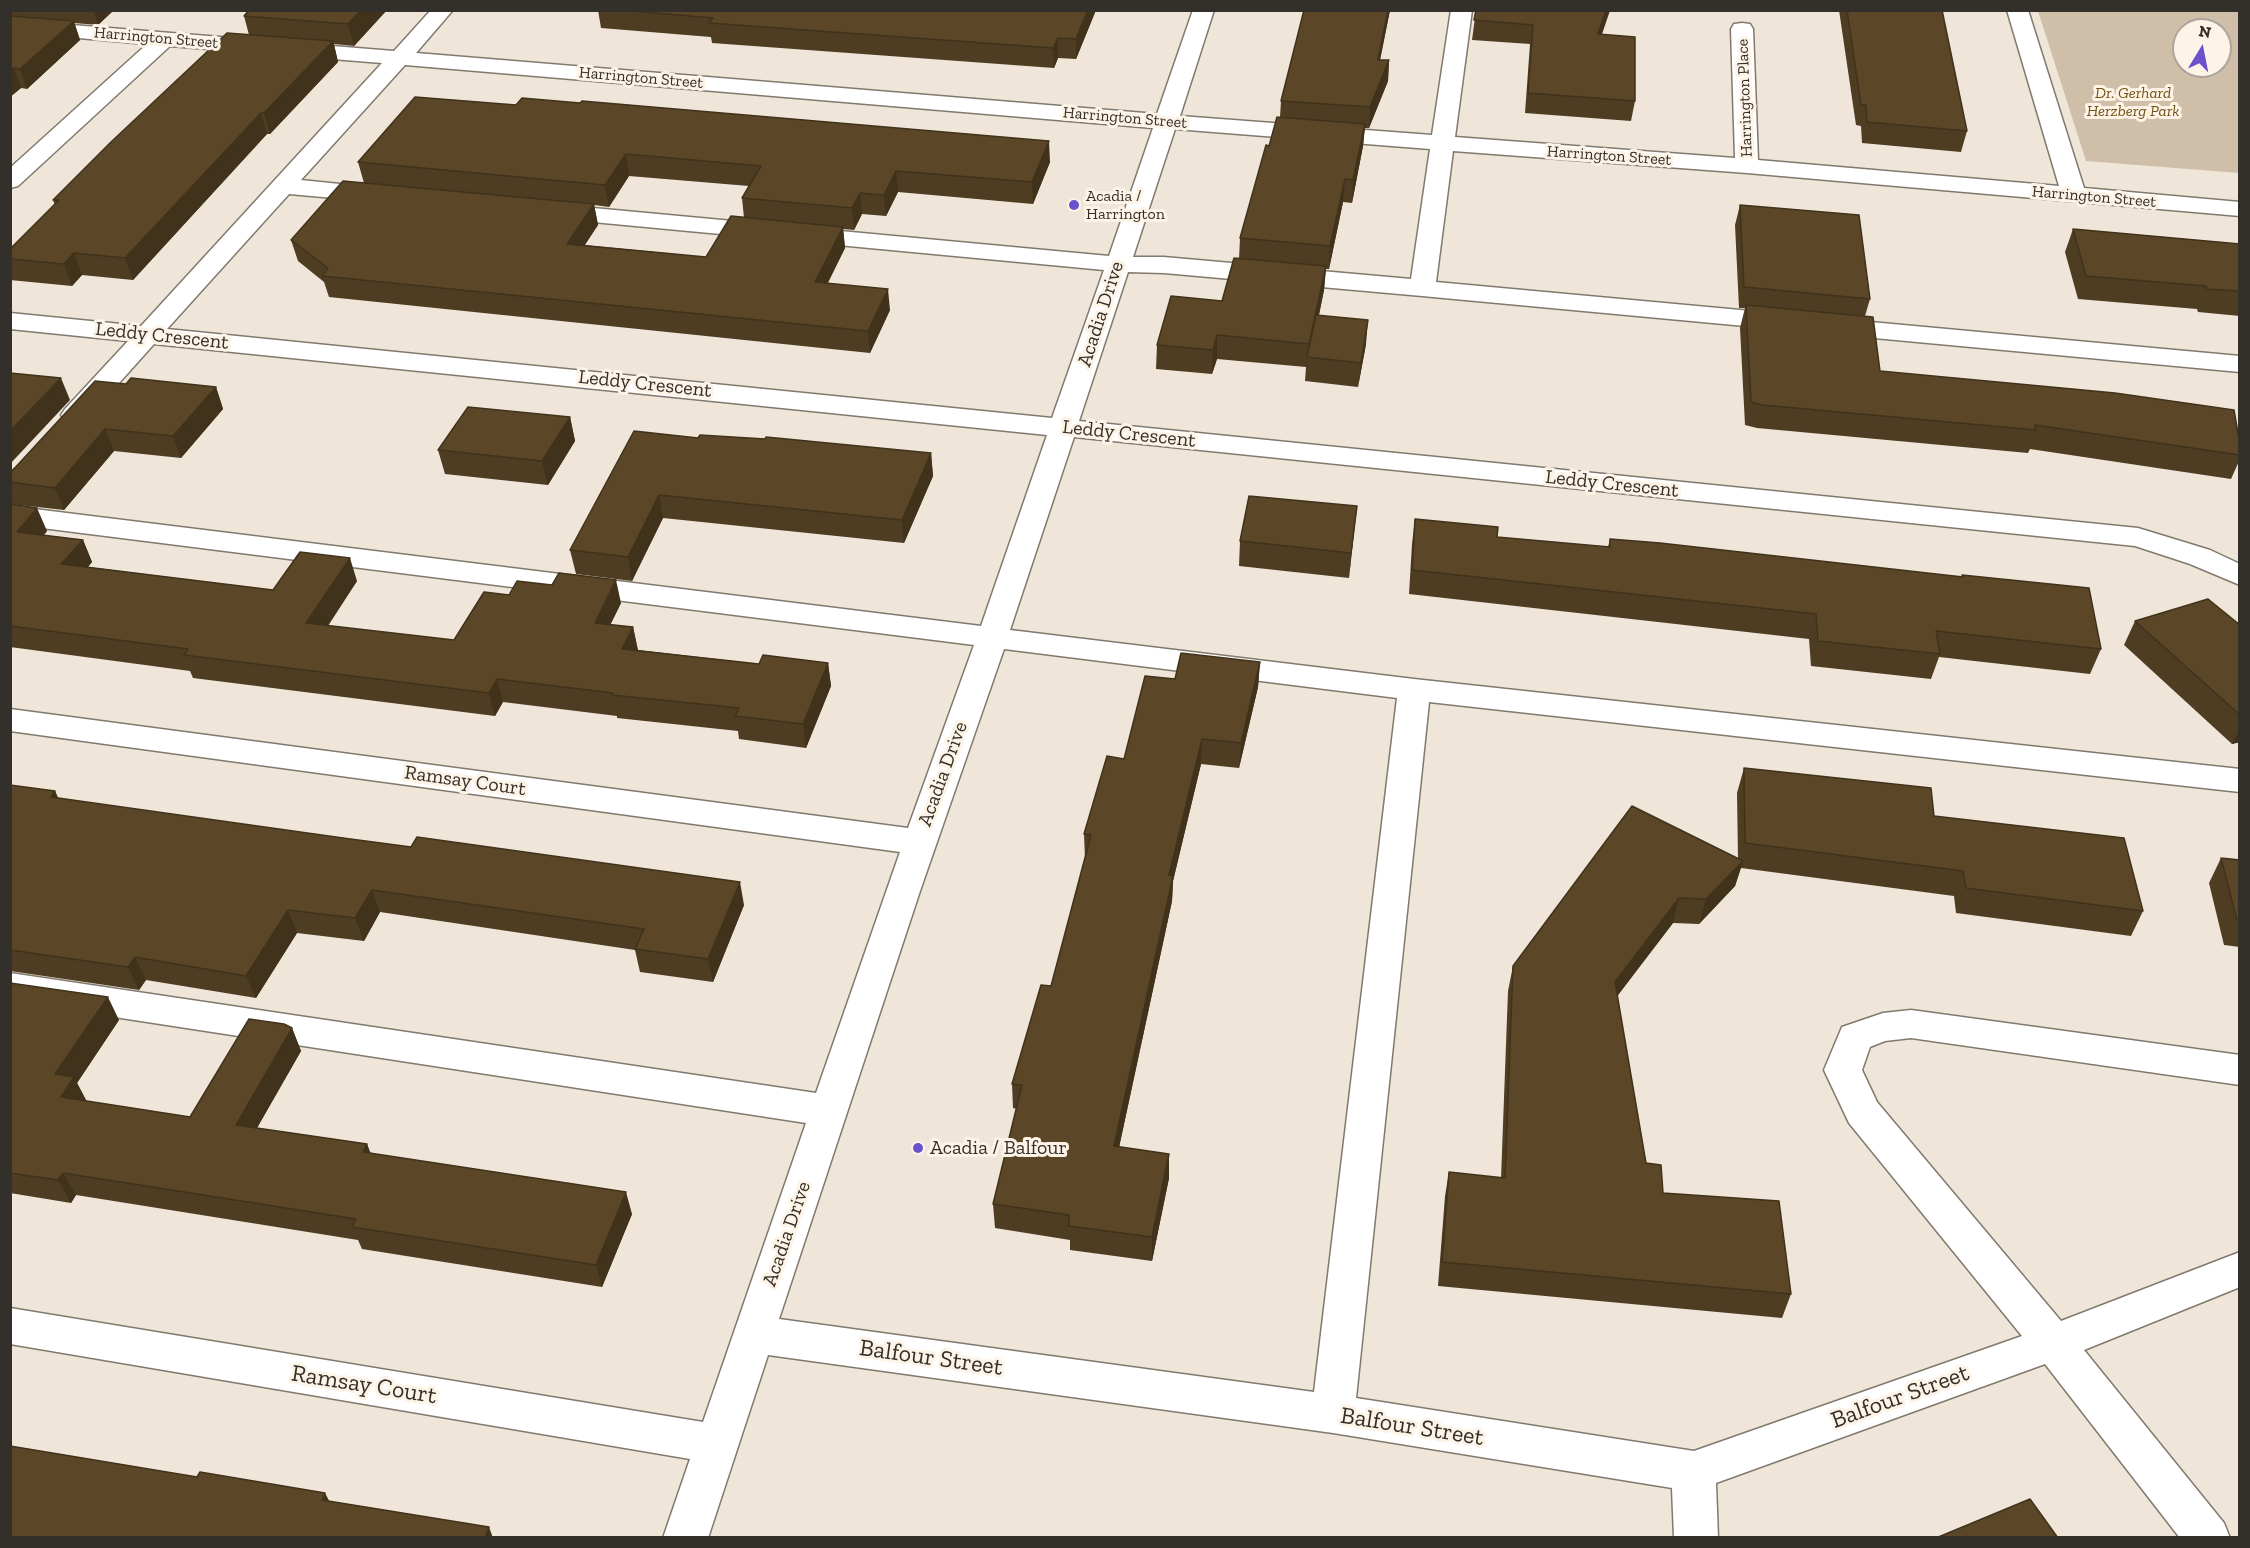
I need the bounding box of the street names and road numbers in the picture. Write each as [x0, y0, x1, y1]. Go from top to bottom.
street label: Harrington Street [93, 23, 219, 53]
street label: Harrington Place [1733, 38, 1757, 158]
street label: Harrington Street [578, 63, 704, 93]
street label: Harrington Street [1062, 103, 1188, 133]
street label: Harrington Street [1546, 142, 1672, 170]
street label: Harrington Street [2031, 182, 2157, 212]
street label: Acadia Drive [1073, 258, 1129, 370]
street label: Leddy Crescent [94, 317, 230, 355]
street label: Leddy Crescent [577, 365, 713, 403]
street label: Leddy Crescent [1061, 415, 1197, 453]
street label: Leddy Crescent [1544, 465, 1680, 503]
street label: Acadia Drive [913, 718, 973, 830]
street label: Ramsay Court [403, 761, 527, 801]
street label: Acadia Drive [758, 1178, 816, 1290]
street label: Balfour Street [857, 1334, 1005, 1382]
street label: Ramsay Court [289, 1359, 439, 1411]
street label: Balfour Street [1827, 1359, 1973, 1435]
street label: Balfour Street [1338, 1401, 1486, 1453]

